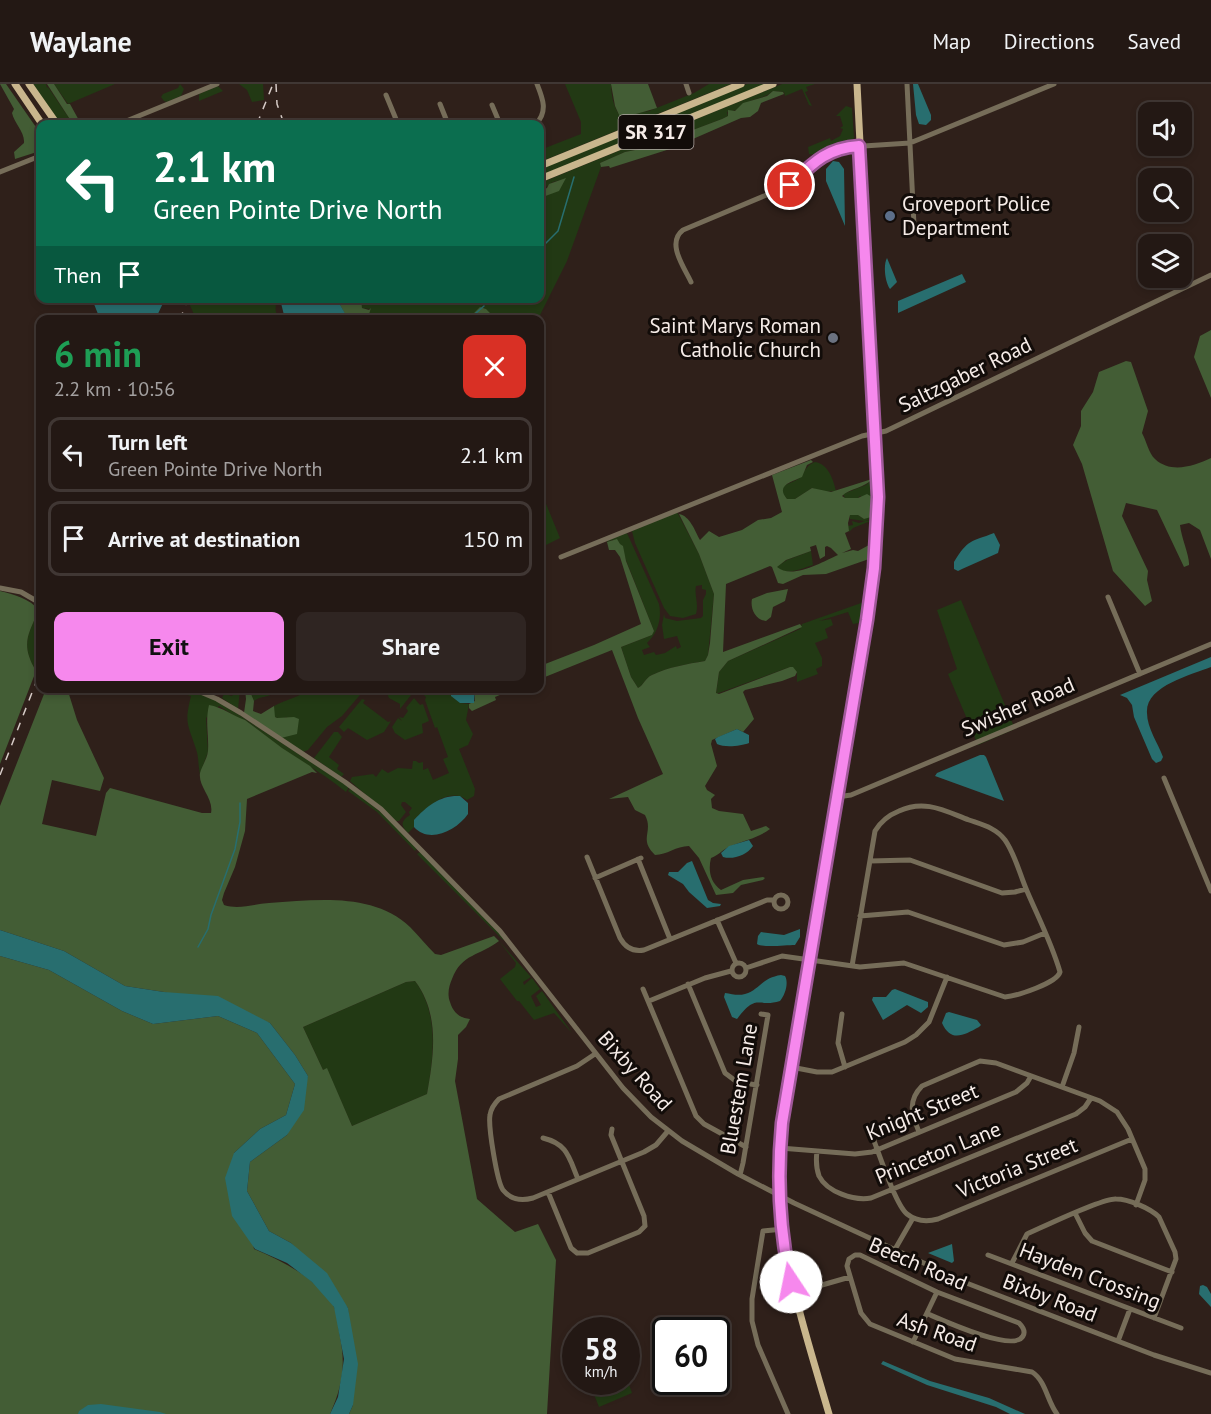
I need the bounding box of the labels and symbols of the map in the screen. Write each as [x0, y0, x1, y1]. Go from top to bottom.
road number: SR 317 [618, 115, 694, 149]
pin [764, 159, 815, 210]
place label: Groveport Police Department [902, 190, 1050, 241]
marker: Groveport Police Department [883, 209, 897, 223]
place label: Saint Marys Roman Catholic Church [649, 312, 821, 363]
marker: Saint Marys Roman Catholic Church [826, 331, 840, 345]
street label: Saltzgaber Road [894, 331, 1036, 418]
street label: Swisher Road [957, 671, 1079, 742]
street label: Bluestem Lane [714, 1021, 763, 1156]
street label: Bixby Road [592, 1025, 678, 1116]
street label: Knight Street [862, 1077, 982, 1146]
street label: Princeton Lane [871, 1115, 1005, 1190]
street label: Victoria Street [952, 1131, 1081, 1204]
street label: Beech Road [865, 1231, 971, 1296]
street label: Hayden Crossing [1016, 1236, 1165, 1315]
position arrow [759, 1250, 823, 1314]
street label: Bixby Road [999, 1267, 1101, 1328]
street label: Ash Road [894, 1305, 981, 1358]
speed limit sign: 60 [652, 1317, 730, 1395]

